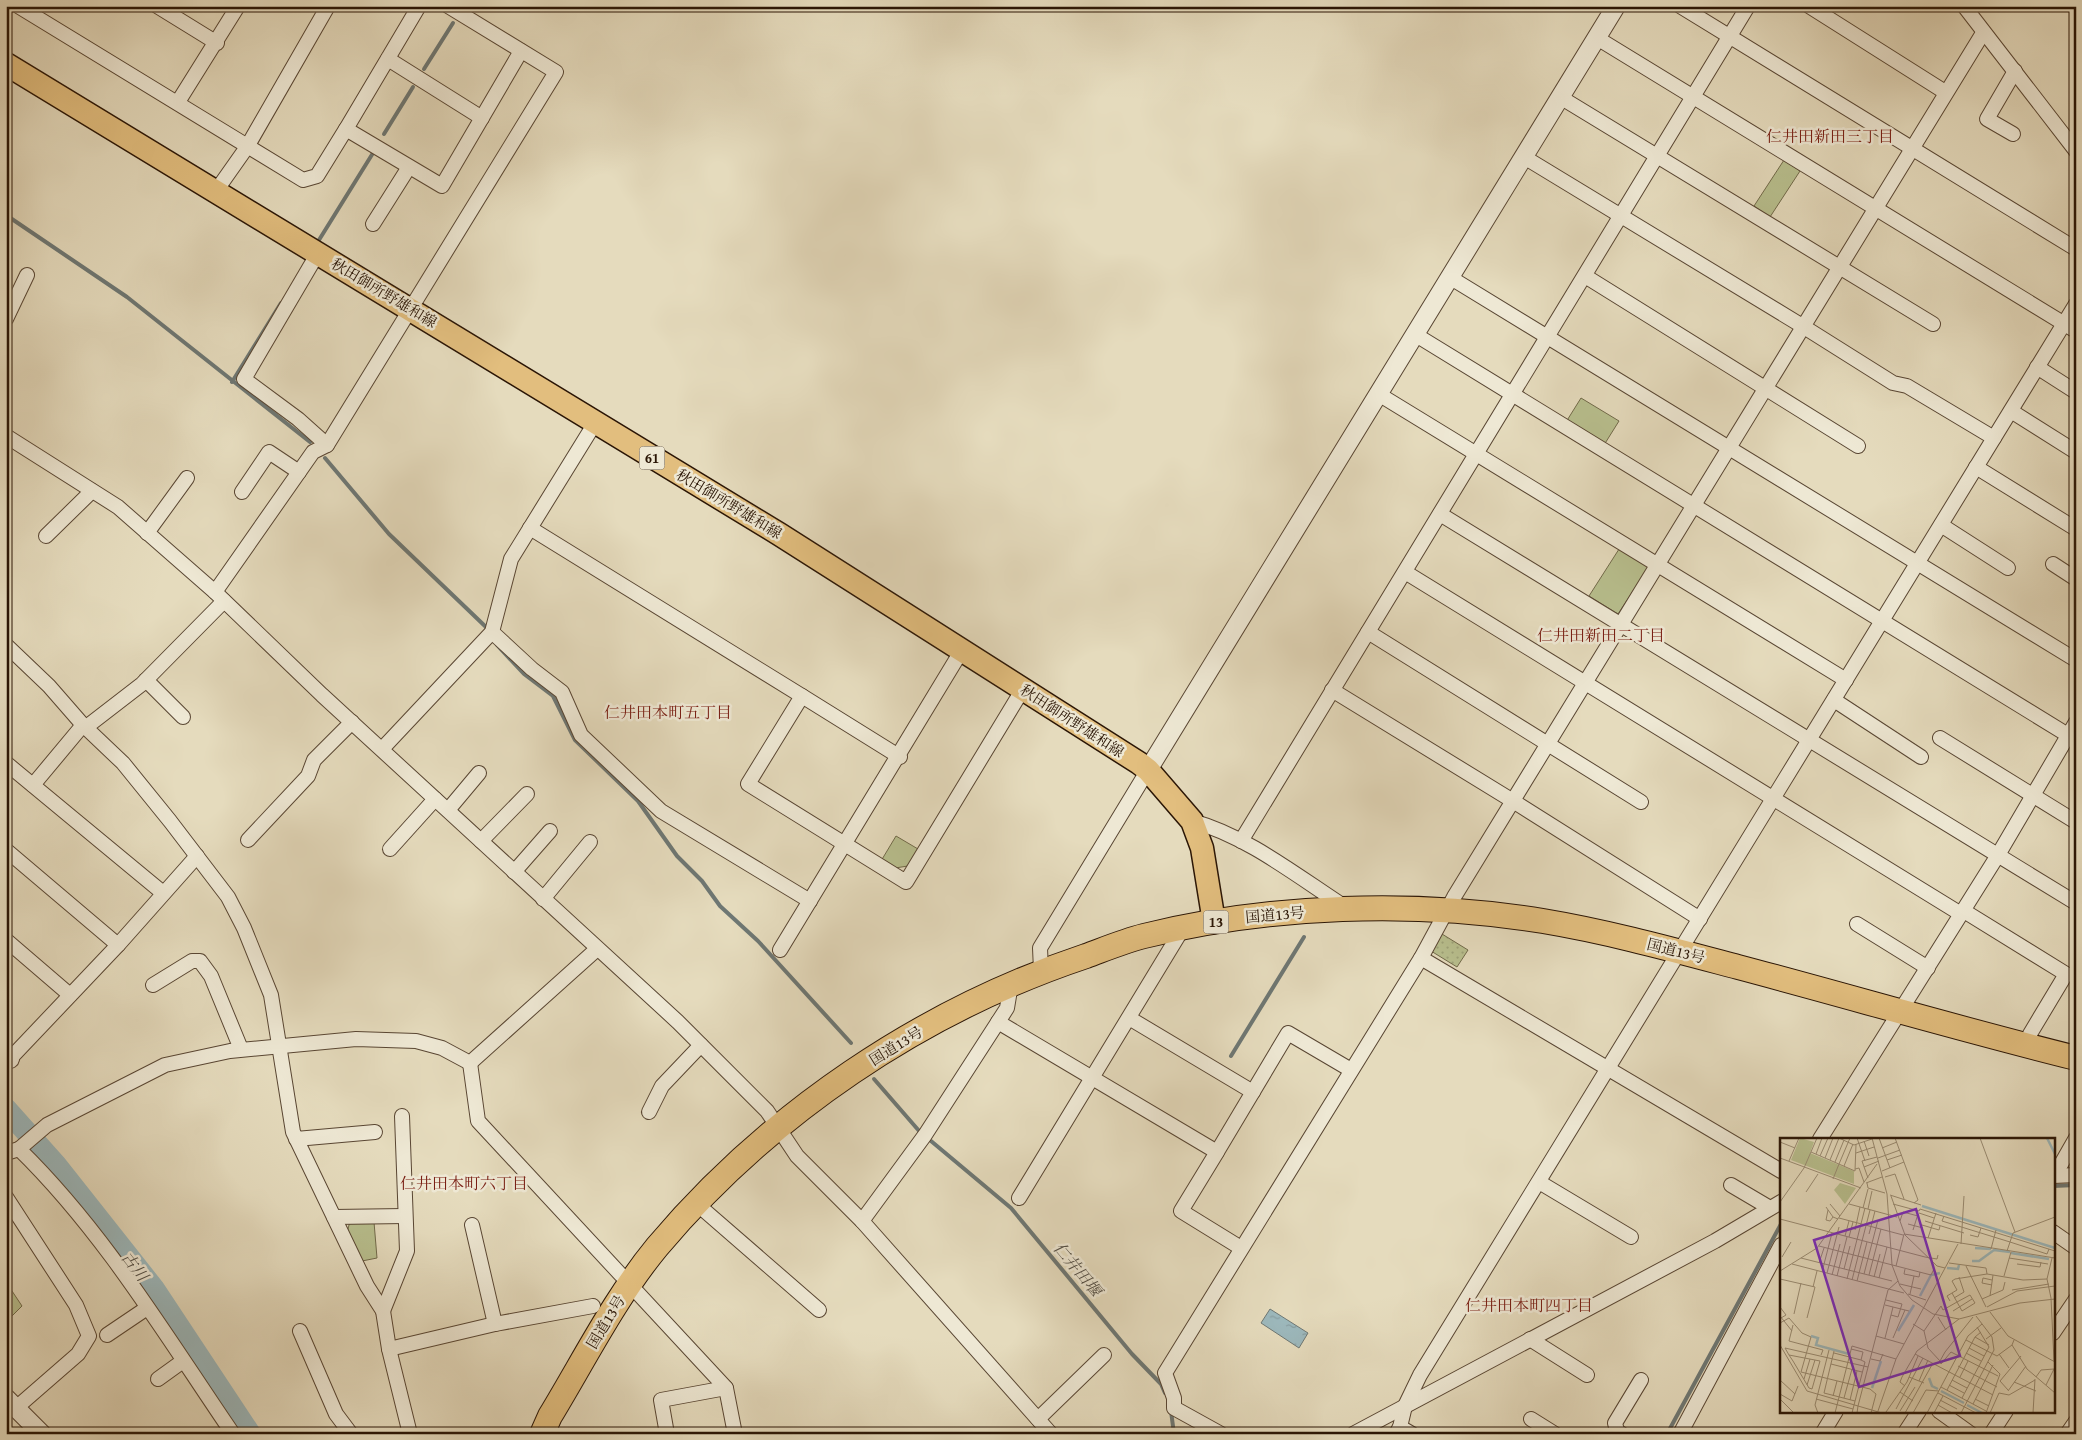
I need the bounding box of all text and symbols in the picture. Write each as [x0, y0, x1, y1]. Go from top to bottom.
district label: 仁井田新田三丁目 [1766, 124, 1894, 148]
street label: 秋田御所野雄和線 [327, 253, 441, 332]
road number: 61 [640, 446, 664, 469]
street label: 秋田御所野雄和線 [672, 464, 786, 543]
district label: 仁井田新田二丁目 [1537, 623, 1665, 647]
street label: 秋田御所野雄和線 [1016, 679, 1128, 762]
district label: 仁井田本町五丁目 [604, 700, 732, 724]
street label: 国道13号 [1244, 901, 1305, 928]
road number: 13 [1204, 910, 1228, 934]
street label: 国道13号 [1645, 933, 1708, 968]
street label: 国道13号 [865, 1021, 927, 1070]
inset map [1780, 1138, 2054, 1412]
district label: 仁井田本町六丁目 [400, 1171, 528, 1195]
water label: 仁井田堰 [1048, 1237, 1110, 1304]
water label: 古川 [116, 1246, 156, 1288]
street label: 国道13号 [581, 1291, 630, 1353]
district label: 仁井田本町四丁目 [1465, 1293, 1593, 1317]

